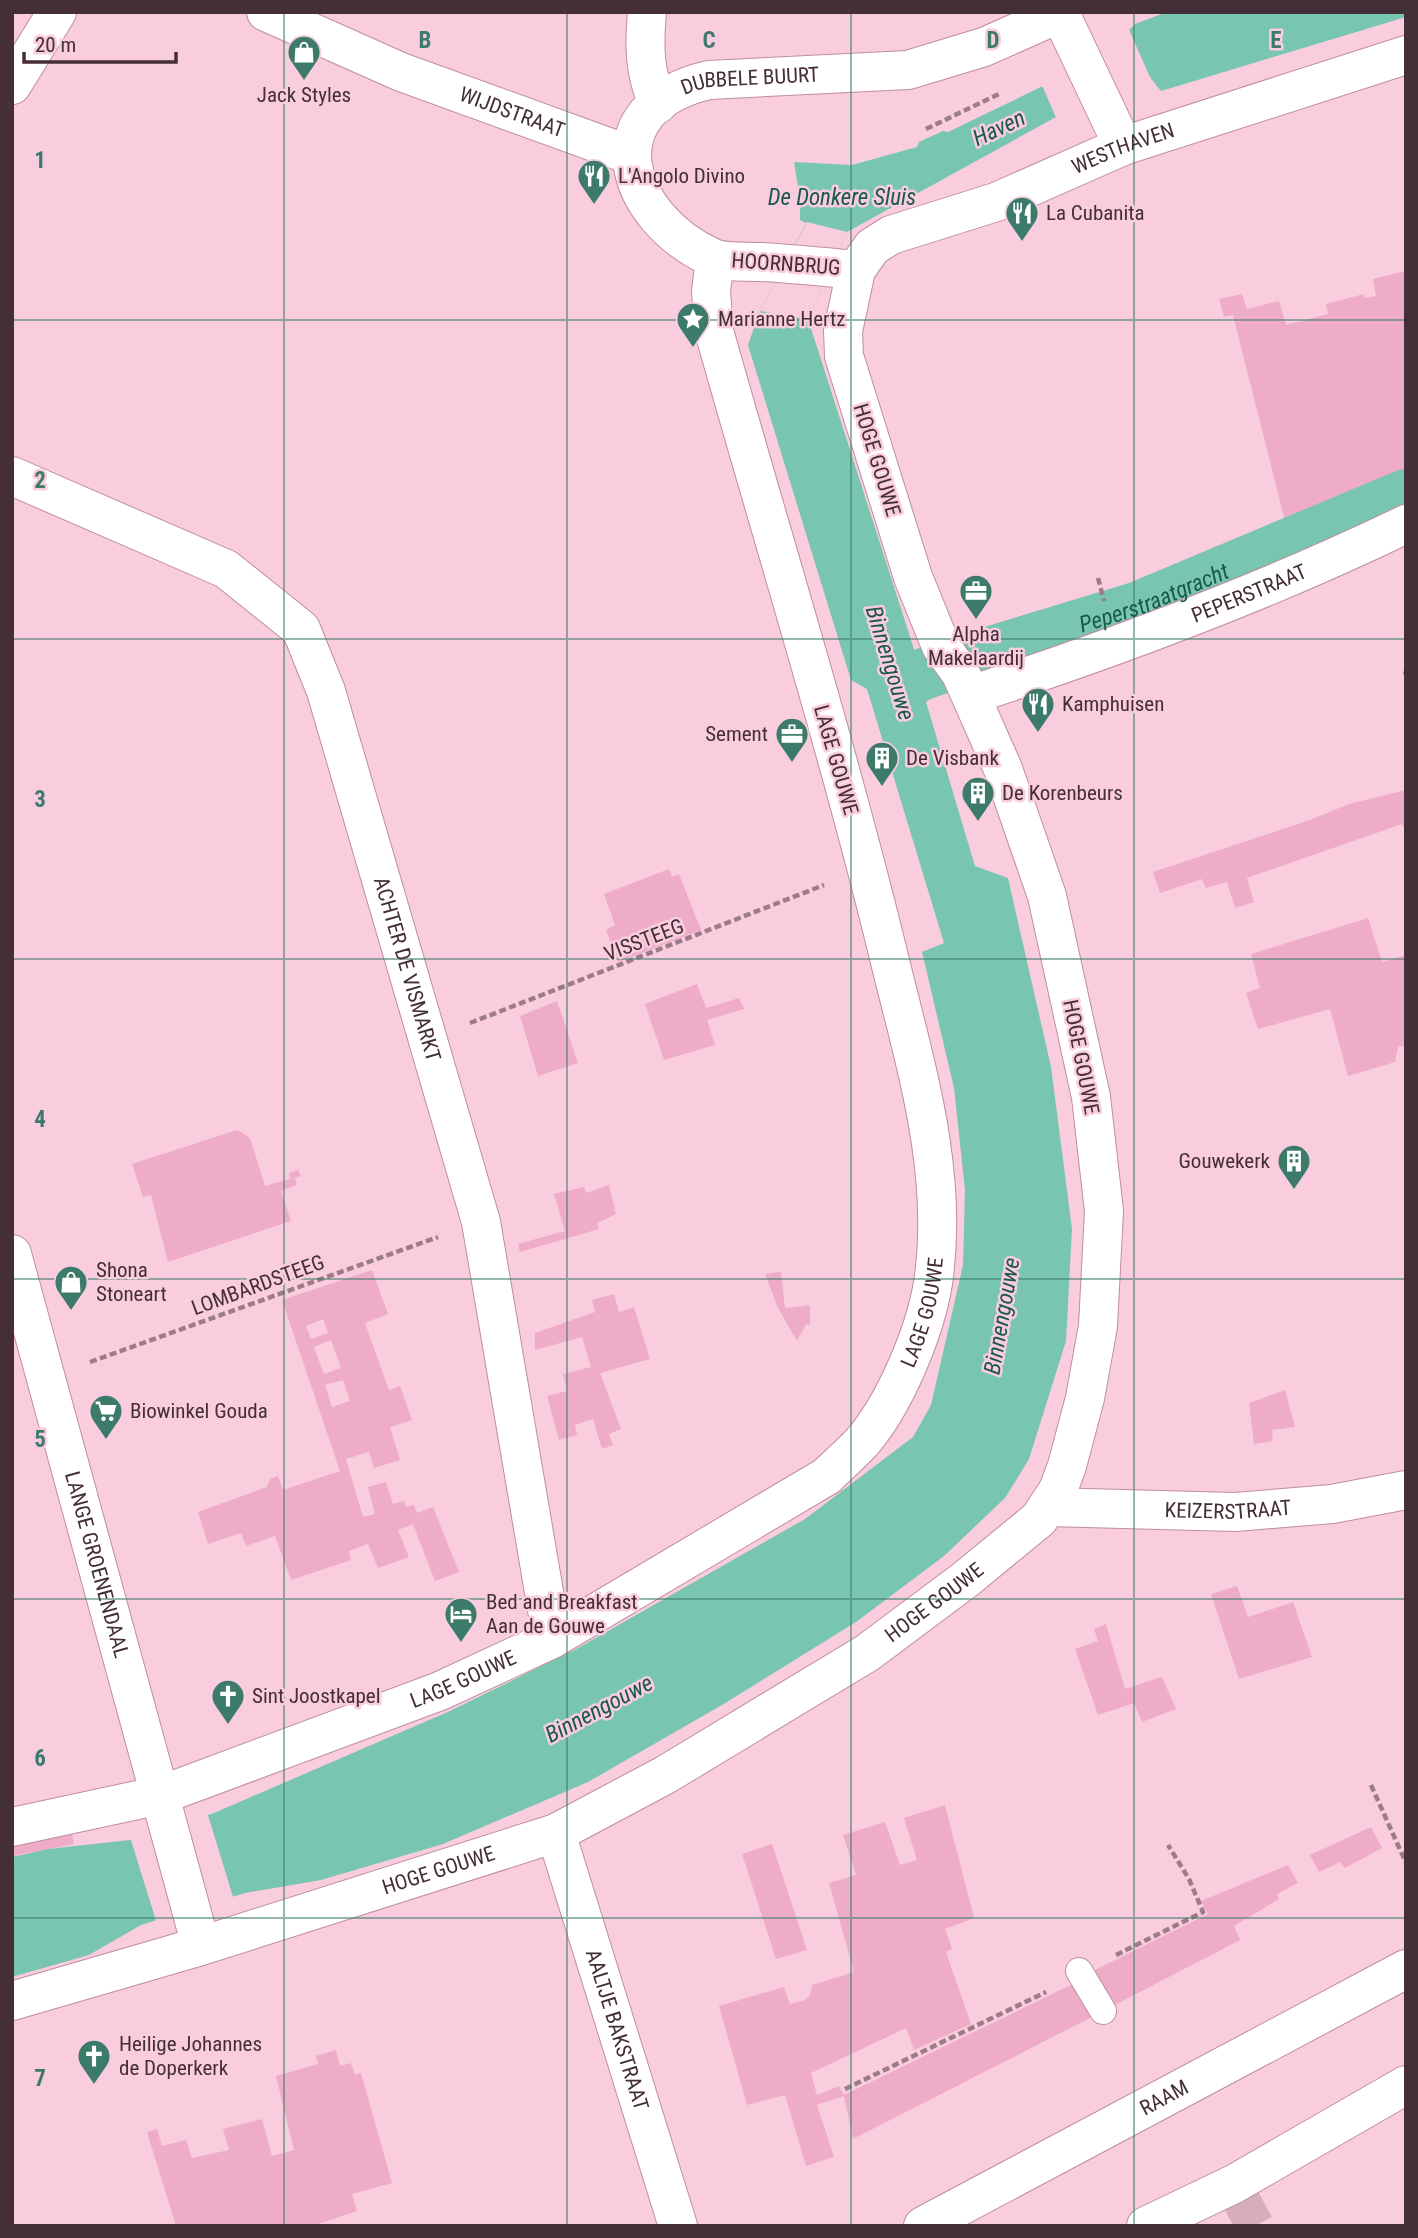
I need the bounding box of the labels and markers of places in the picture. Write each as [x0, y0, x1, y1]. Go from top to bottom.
shop icon: Jack Styles [285, 33, 323, 82]
place label: Jack Styles [257, 83, 351, 107]
restaurant icon: L'Angolo Divino [575, 157, 613, 206]
place label: L'Angolo Divino [618, 164, 745, 188]
restaurant icon: La Cubanita [1003, 194, 1041, 243]
place label: La Cubanita [1046, 201, 1145, 225]
place icon: Marianne Hertz [674, 300, 712, 349]
place label: Marianne Hertz [718, 307, 845, 331]
office icon: Alpha Makelaardij [957, 572, 995, 621]
place label: Alpha Makelaardij [928, 622, 1024, 670]
restaurant icon: Kamphuisen [1019, 685, 1057, 734]
place label: Kamphuisen [1062, 692, 1164, 716]
office icon: Sement [773, 715, 811, 764]
place label: Sement [705, 722, 768, 746]
building icon: De Visbank [863, 739, 901, 788]
place label: De Visbank [906, 746, 999, 770]
building icon: De Korenbeurs [959, 774, 997, 823]
place label: De Korenbeurs [1002, 781, 1123, 805]
building icon: Gouwekerk [1275, 1142, 1313, 1191]
place label: Gouwekerk [1178, 1149, 1271, 1173]
place label: Shona Stoneart [96, 1258, 167, 1306]
shop icon: Shona Stoneart [52, 1263, 90, 1312]
supermarket icon: Biowinkel Gouda [87, 1392, 125, 1441]
place label: Biowinkel Gouda [130, 1399, 268, 1423]
place label: Bed and Breakfast Aan de Gouwe [486, 1590, 638, 1638]
hotel icon: Bed and Breakfast Aan de Gouwe [442, 1595, 480, 1644]
church icon: Sint Joostkapel [209, 1677, 247, 1726]
place label: Sint Joostkapel [252, 1684, 380, 1708]
place label: Heilige Johannes de Doperkerk [119, 2032, 262, 2080]
church icon: Heilige Johannes de Doperkerk [75, 2037, 113, 2086]

